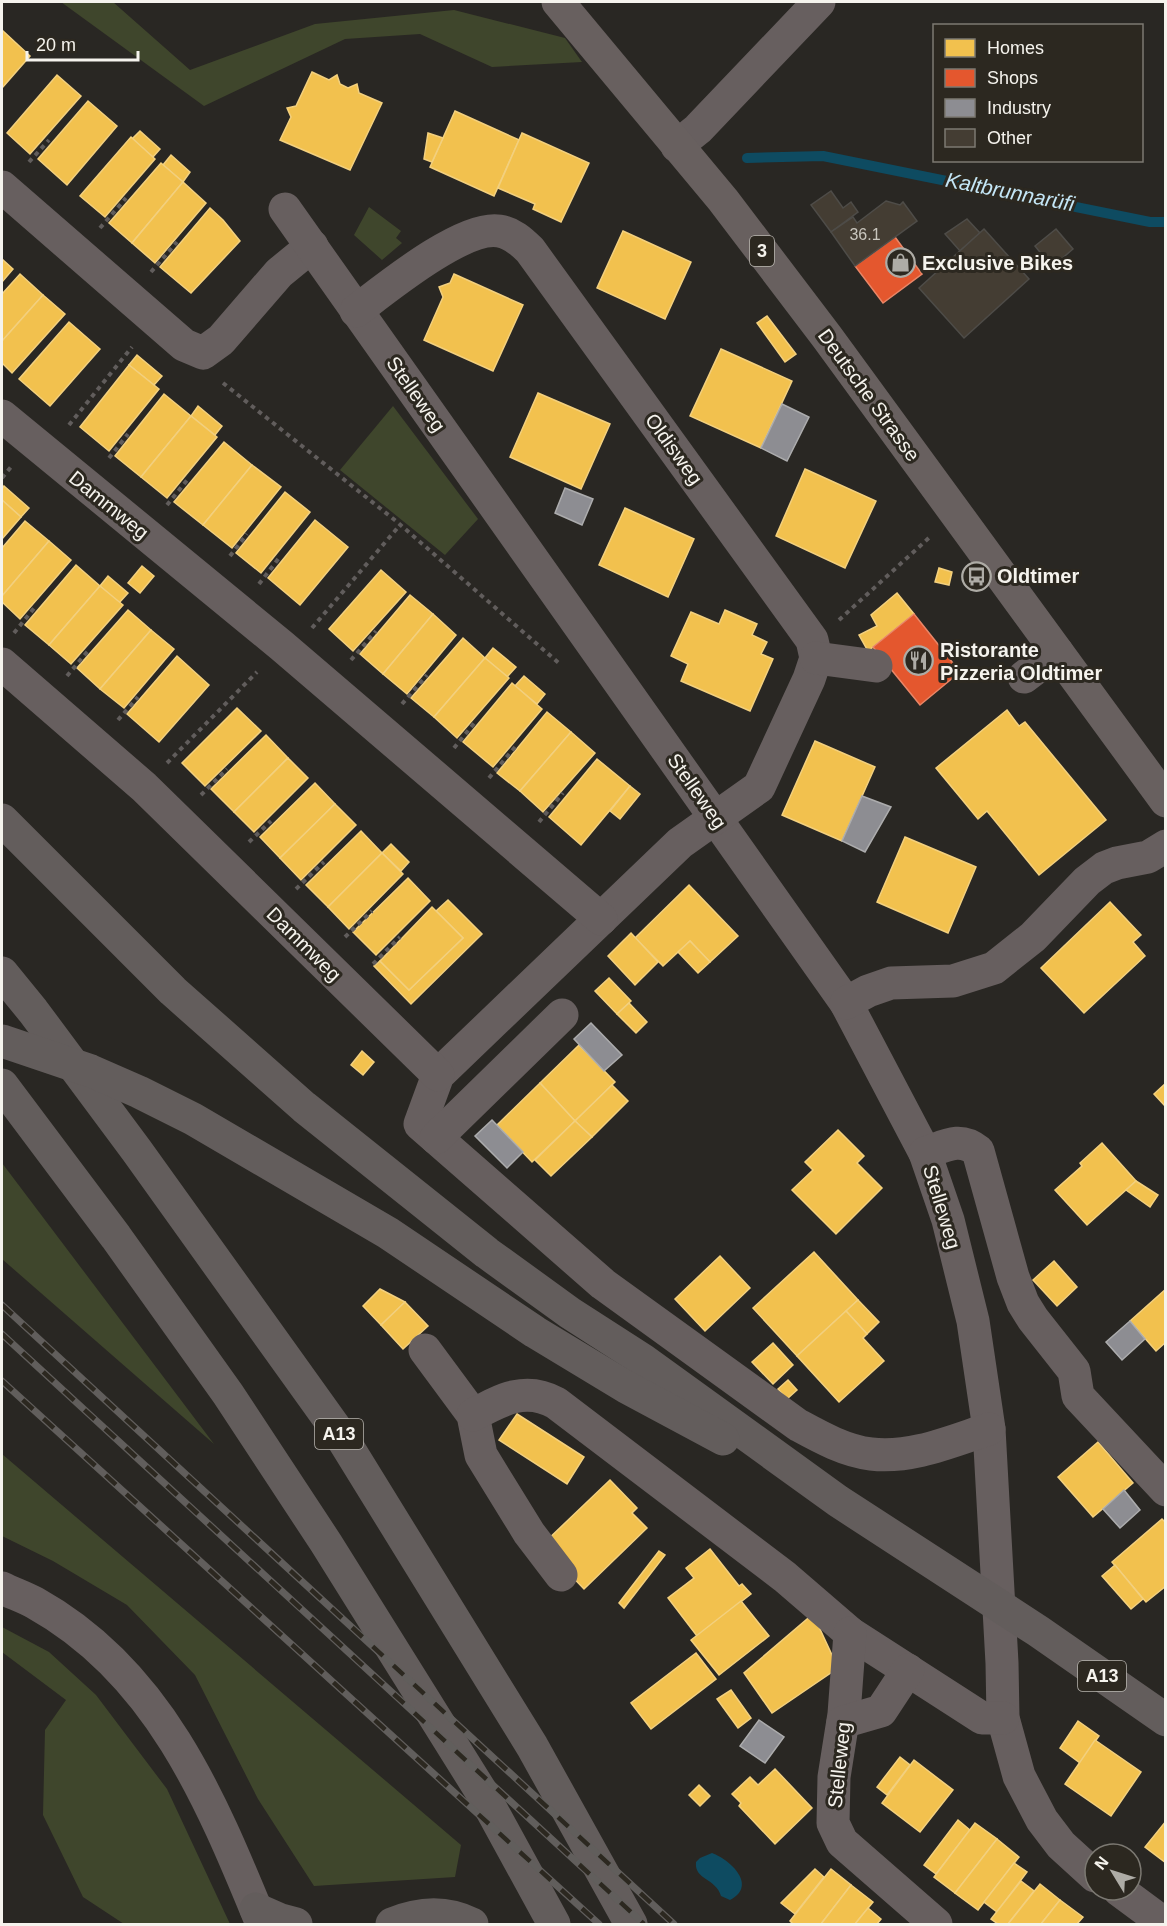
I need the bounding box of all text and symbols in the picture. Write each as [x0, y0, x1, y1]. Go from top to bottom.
scale bar [27, 24, 138, 62]
legend [933, 24, 1143, 162]
text: 20 m [36, 35, 76, 55]
text: Homes [987, 38, 1044, 58]
text: Shops [987, 68, 1038, 88]
text: Industry [987, 98, 1051, 118]
text: Other [987, 128, 1032, 148]
water label: Kaltbrunnarüfi [944, 168, 1078, 216]
house number: 36.1 [849, 226, 881, 243]
road number: 3 [750, 236, 774, 266]
shop icon: Exclusive Bikes [885, 247, 917, 279]
place label: Exclusive Bikes [922, 252, 1073, 274]
street label: Deutsche Strasse [814, 325, 924, 465]
street label: Stelleweg [382, 352, 450, 436]
street label: Oldisweg [641, 409, 707, 489]
street label: Dammweg [65, 466, 153, 544]
bus stop icon: Oldtimer [960, 560, 992, 592]
place label: Oldtimer [997, 565, 1079, 587]
place label: Ristorante Pizzeria Oldtimer [940, 639, 1102, 684]
restaurant icon: Ristorante Pizzeria Oldtimer [903, 645, 935, 677]
street label: Stelleweg [663, 749, 731, 833]
street label: Dammweg [262, 902, 346, 986]
street label: Stelleweg [919, 1162, 965, 1252]
road number: A13 [315, 1419, 363, 1449]
road number: A13 [1078, 1661, 1126, 1691]
street label: Stelleweg [824, 1721, 854, 1809]
north arrow [1083, 1842, 1143, 1902]
text: N [1091, 1853, 1112, 1873]

